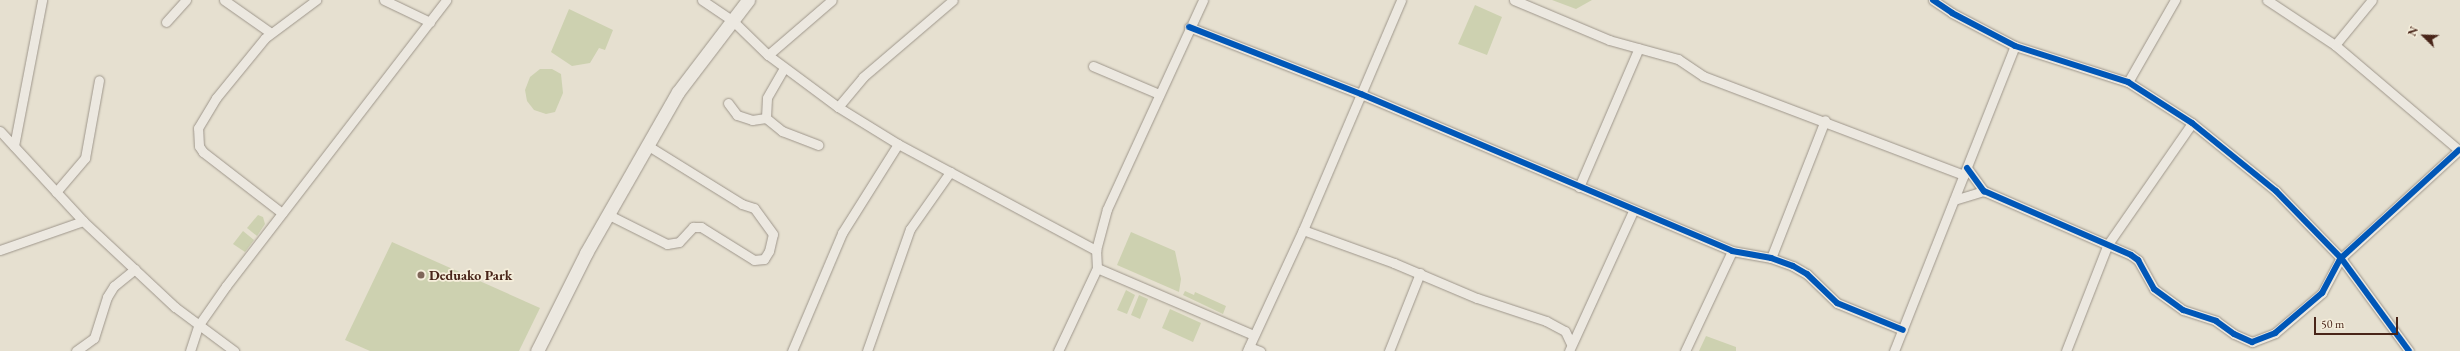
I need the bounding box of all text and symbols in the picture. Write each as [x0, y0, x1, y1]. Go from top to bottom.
north arrow [2404, 16, 2444, 56]
text: N [2405, 24, 2421, 38]
place label: Deduako Park [429, 267, 512, 283]
marker: Deduako Park [416, 270, 426, 280]
scale bar [2316, 309, 2400, 335]
text: 50 m [2321, 316, 2344, 332]

